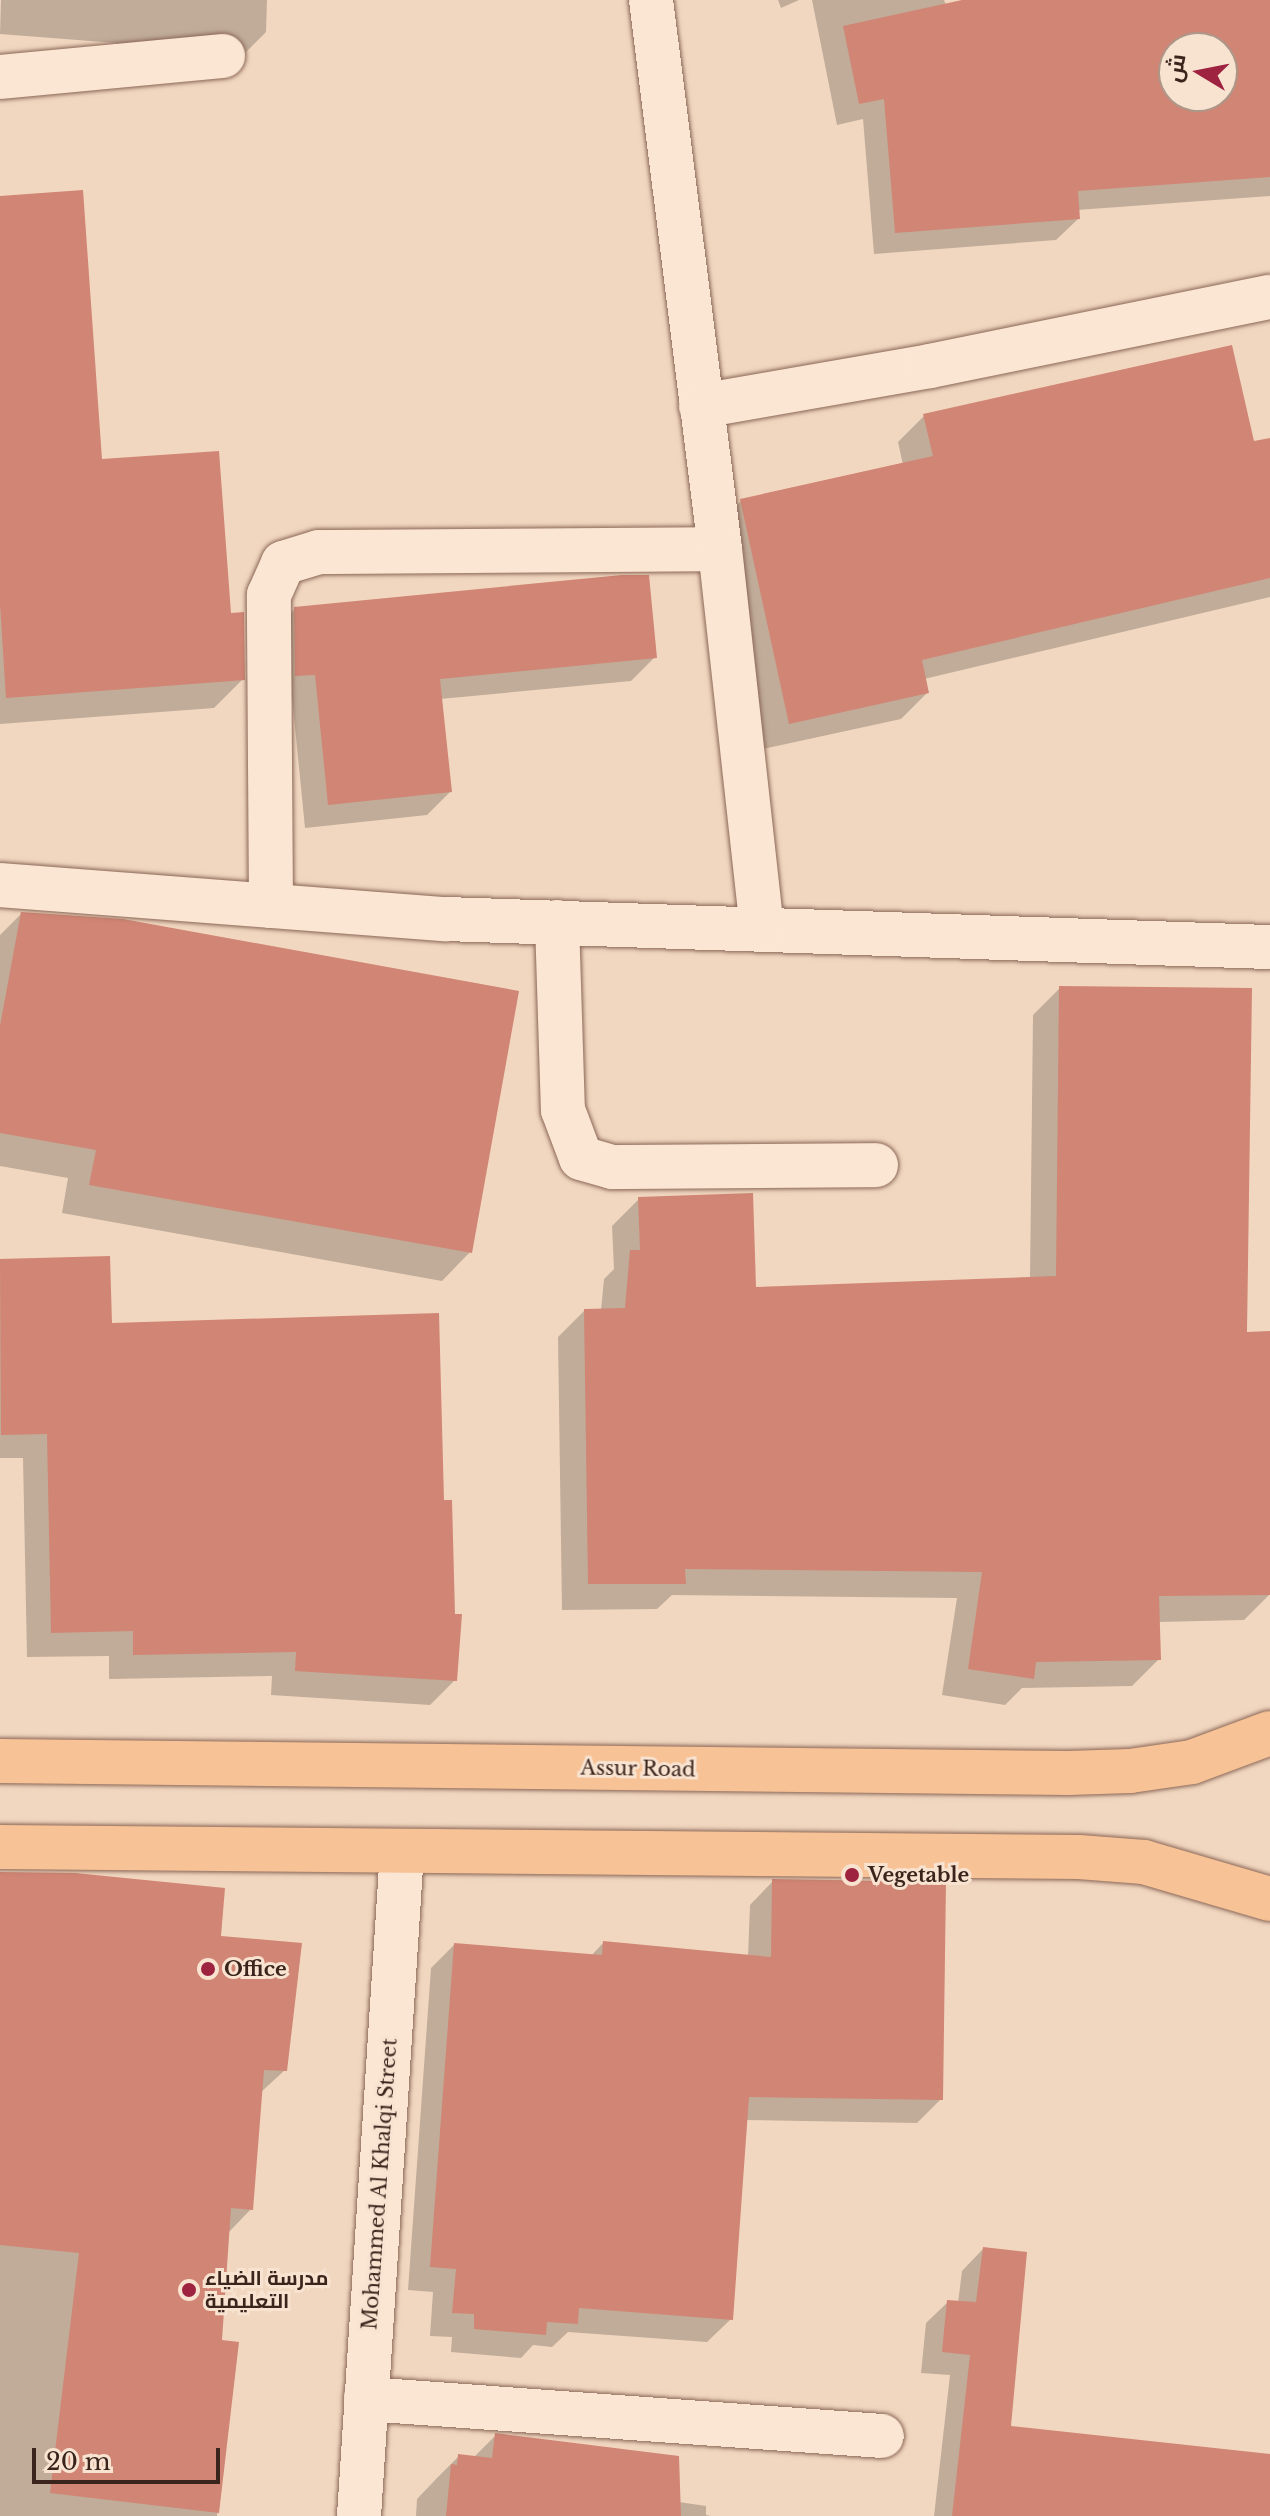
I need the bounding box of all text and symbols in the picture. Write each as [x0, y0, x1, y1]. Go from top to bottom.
north arrow [1158, 32, 1238, 112]
text: ش [1160, 52, 1192, 84]
street label: Assur Road [580, 1756, 696, 1782]
place label: Vegetable [868, 1863, 969, 1887]
marker: Vegetable [843, 1866, 861, 1884]
place label: Office [224, 1957, 287, 1981]
marker: Office [199, 1960, 217, 1978]
street label: Mohammed Al Khalqi Street [358, 2037, 402, 2331]
place label: مدرسة الضياء التعليمية [205, 2266, 328, 2313]
marker: مدرسة الضياء التعليمية [180, 2281, 198, 2299]
scale bar [36, 2432, 224, 2482]
text: 20 m [46, 2447, 111, 2476]

